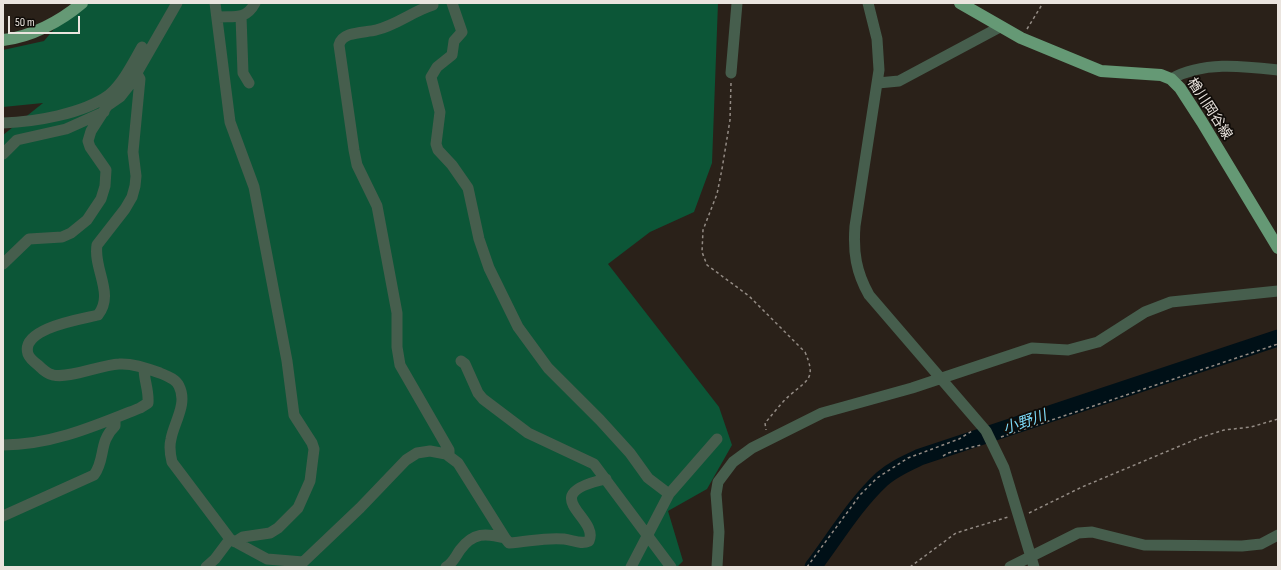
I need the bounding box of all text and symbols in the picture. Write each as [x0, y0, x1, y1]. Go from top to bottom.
scale bar [10, 8, 82, 34]
text: 50 m [15, 15, 35, 30]
street label: 楢川岡谷線 [1183, 75, 1235, 143]
water label: 小野川 [1001, 407, 1049, 439]

